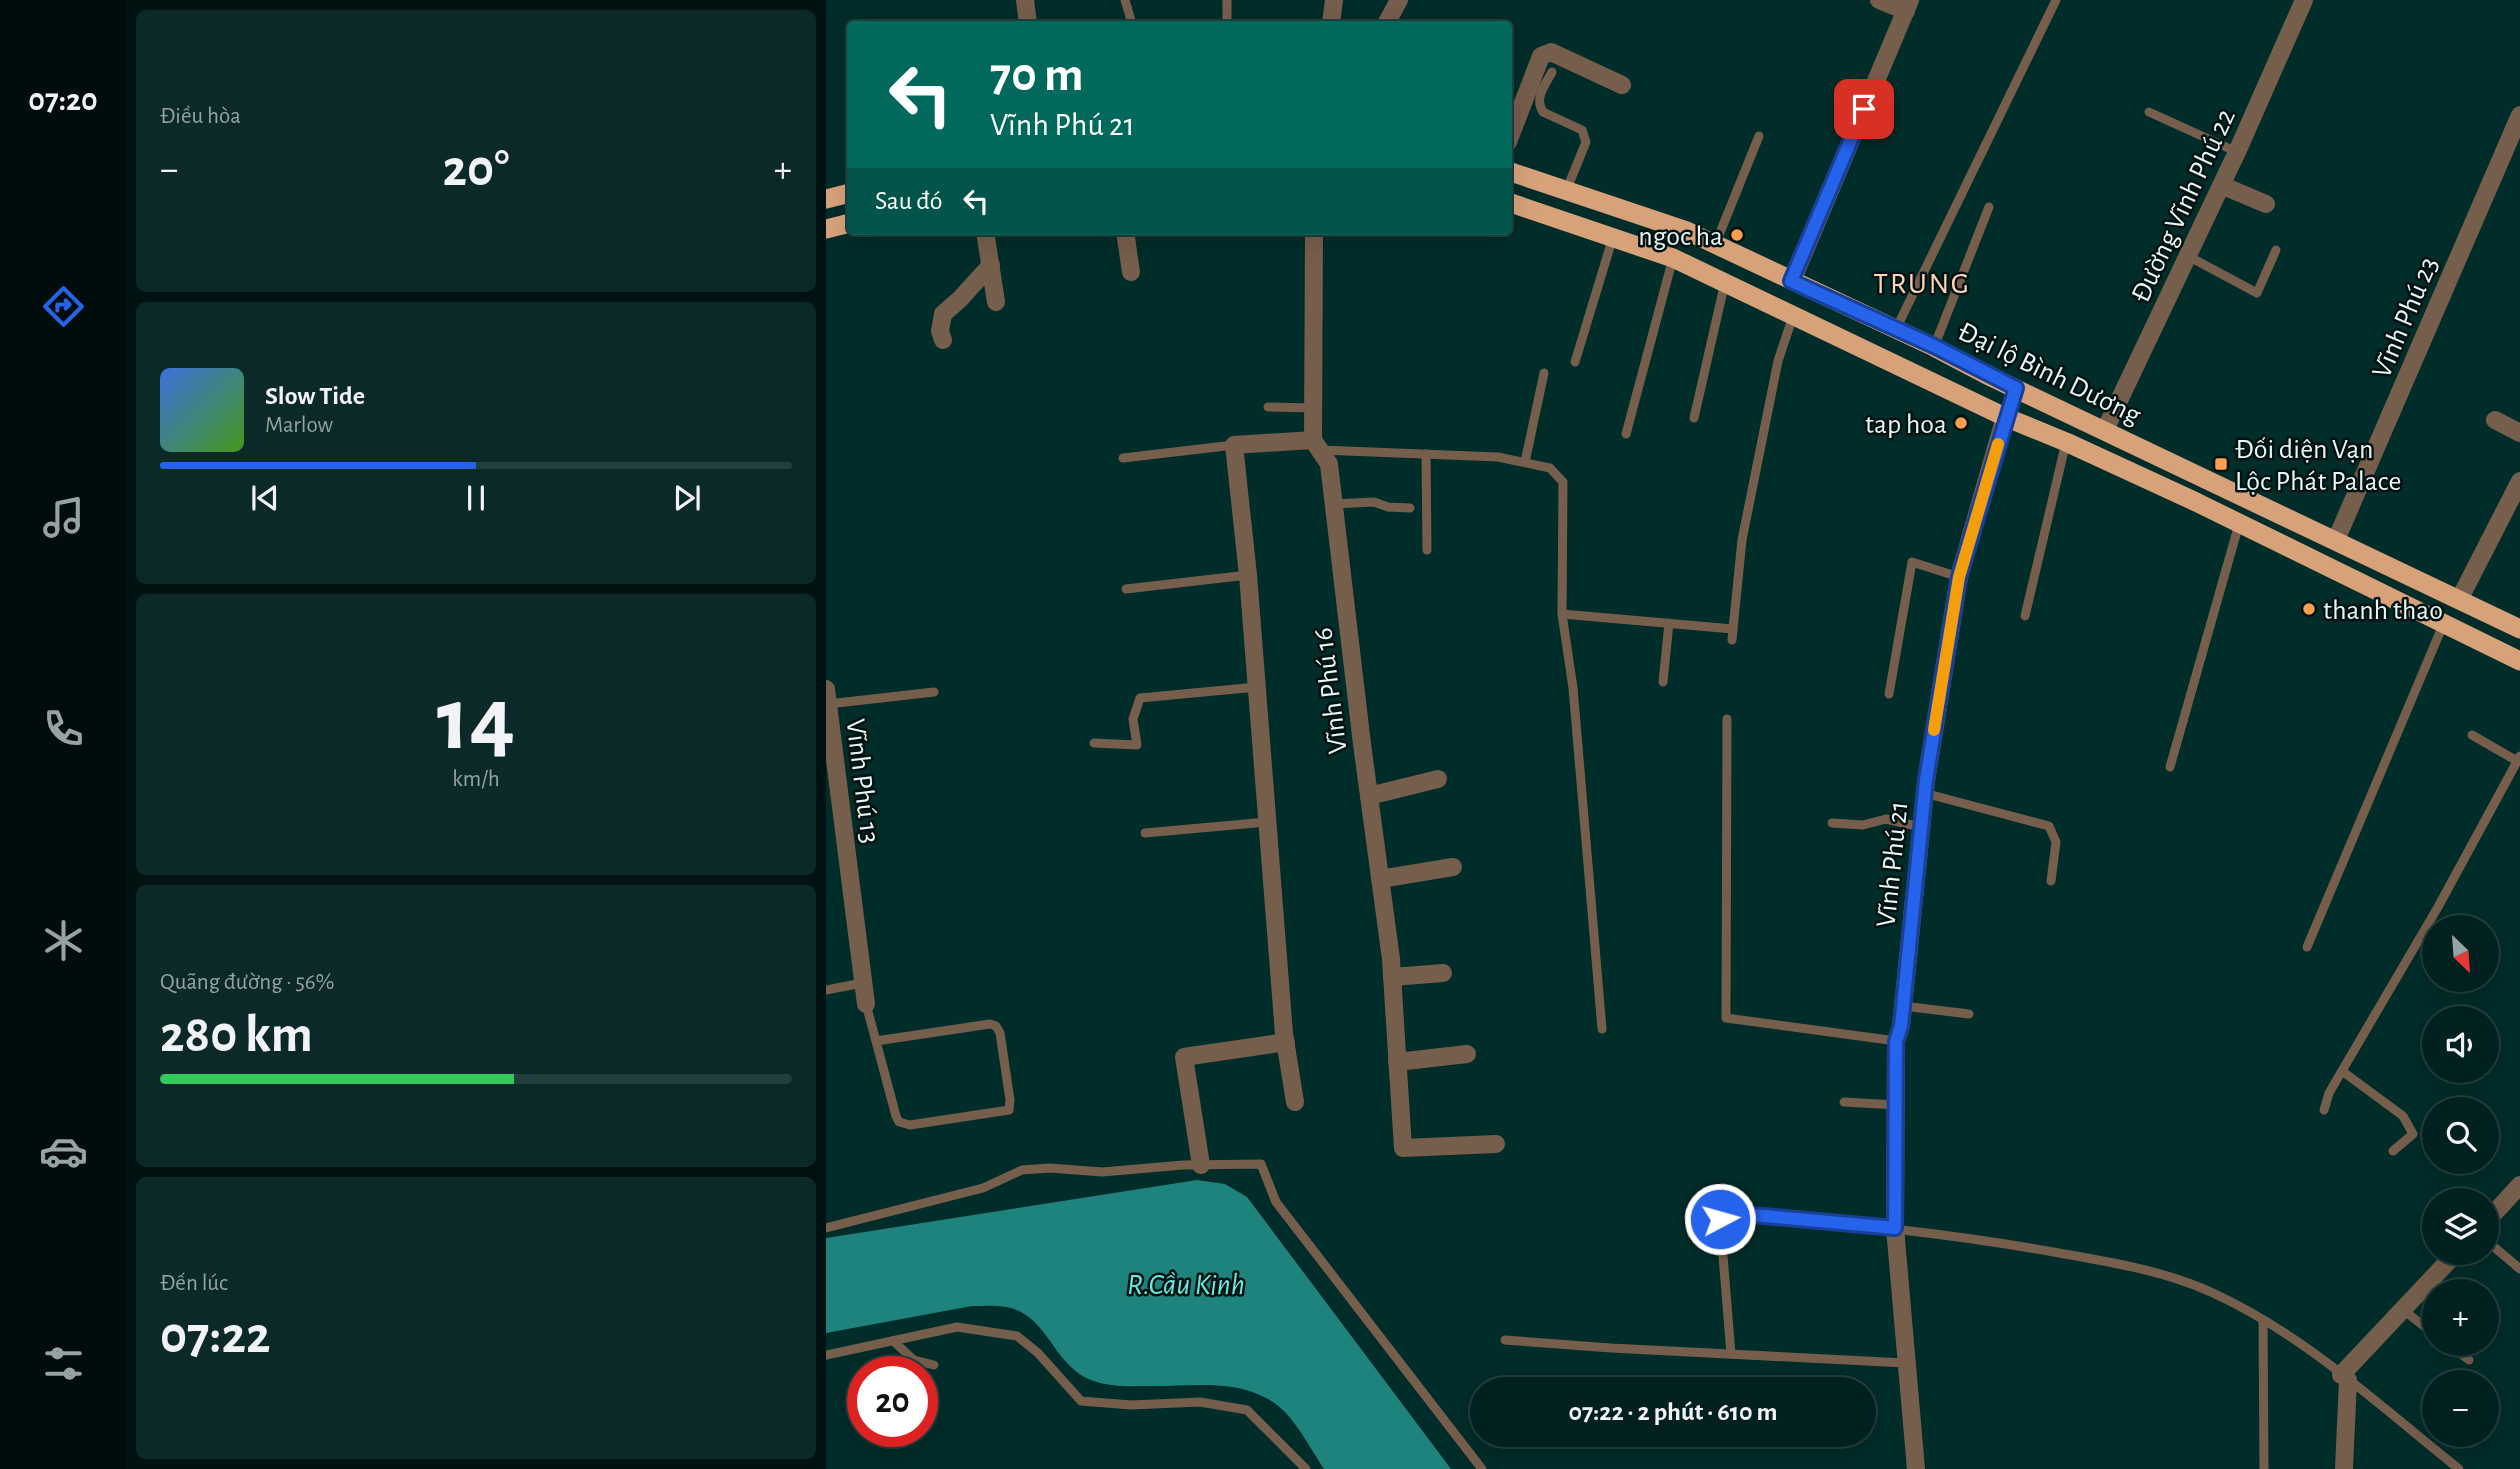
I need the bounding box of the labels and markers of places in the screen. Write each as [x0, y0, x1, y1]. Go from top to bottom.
pin [1834, 79, 1894, 139]
place label: ngoc ha [1638, 223, 1723, 251]
marker: ngoc ha [1729, 227, 1745, 243]
place label: tap hoa [1865, 411, 1947, 439]
marker: tap hoa [1953, 415, 1969, 431]
place label: Đối diện Vạn Lộc Phát Palace [2235, 436, 2401, 496]
marker: Đối diện Vạn Lộc Phát Palace [2213, 456, 2229, 472]
place label: thanh thao [2323, 597, 2443, 625]
marker: thanh thao [2301, 601, 2317, 617]

